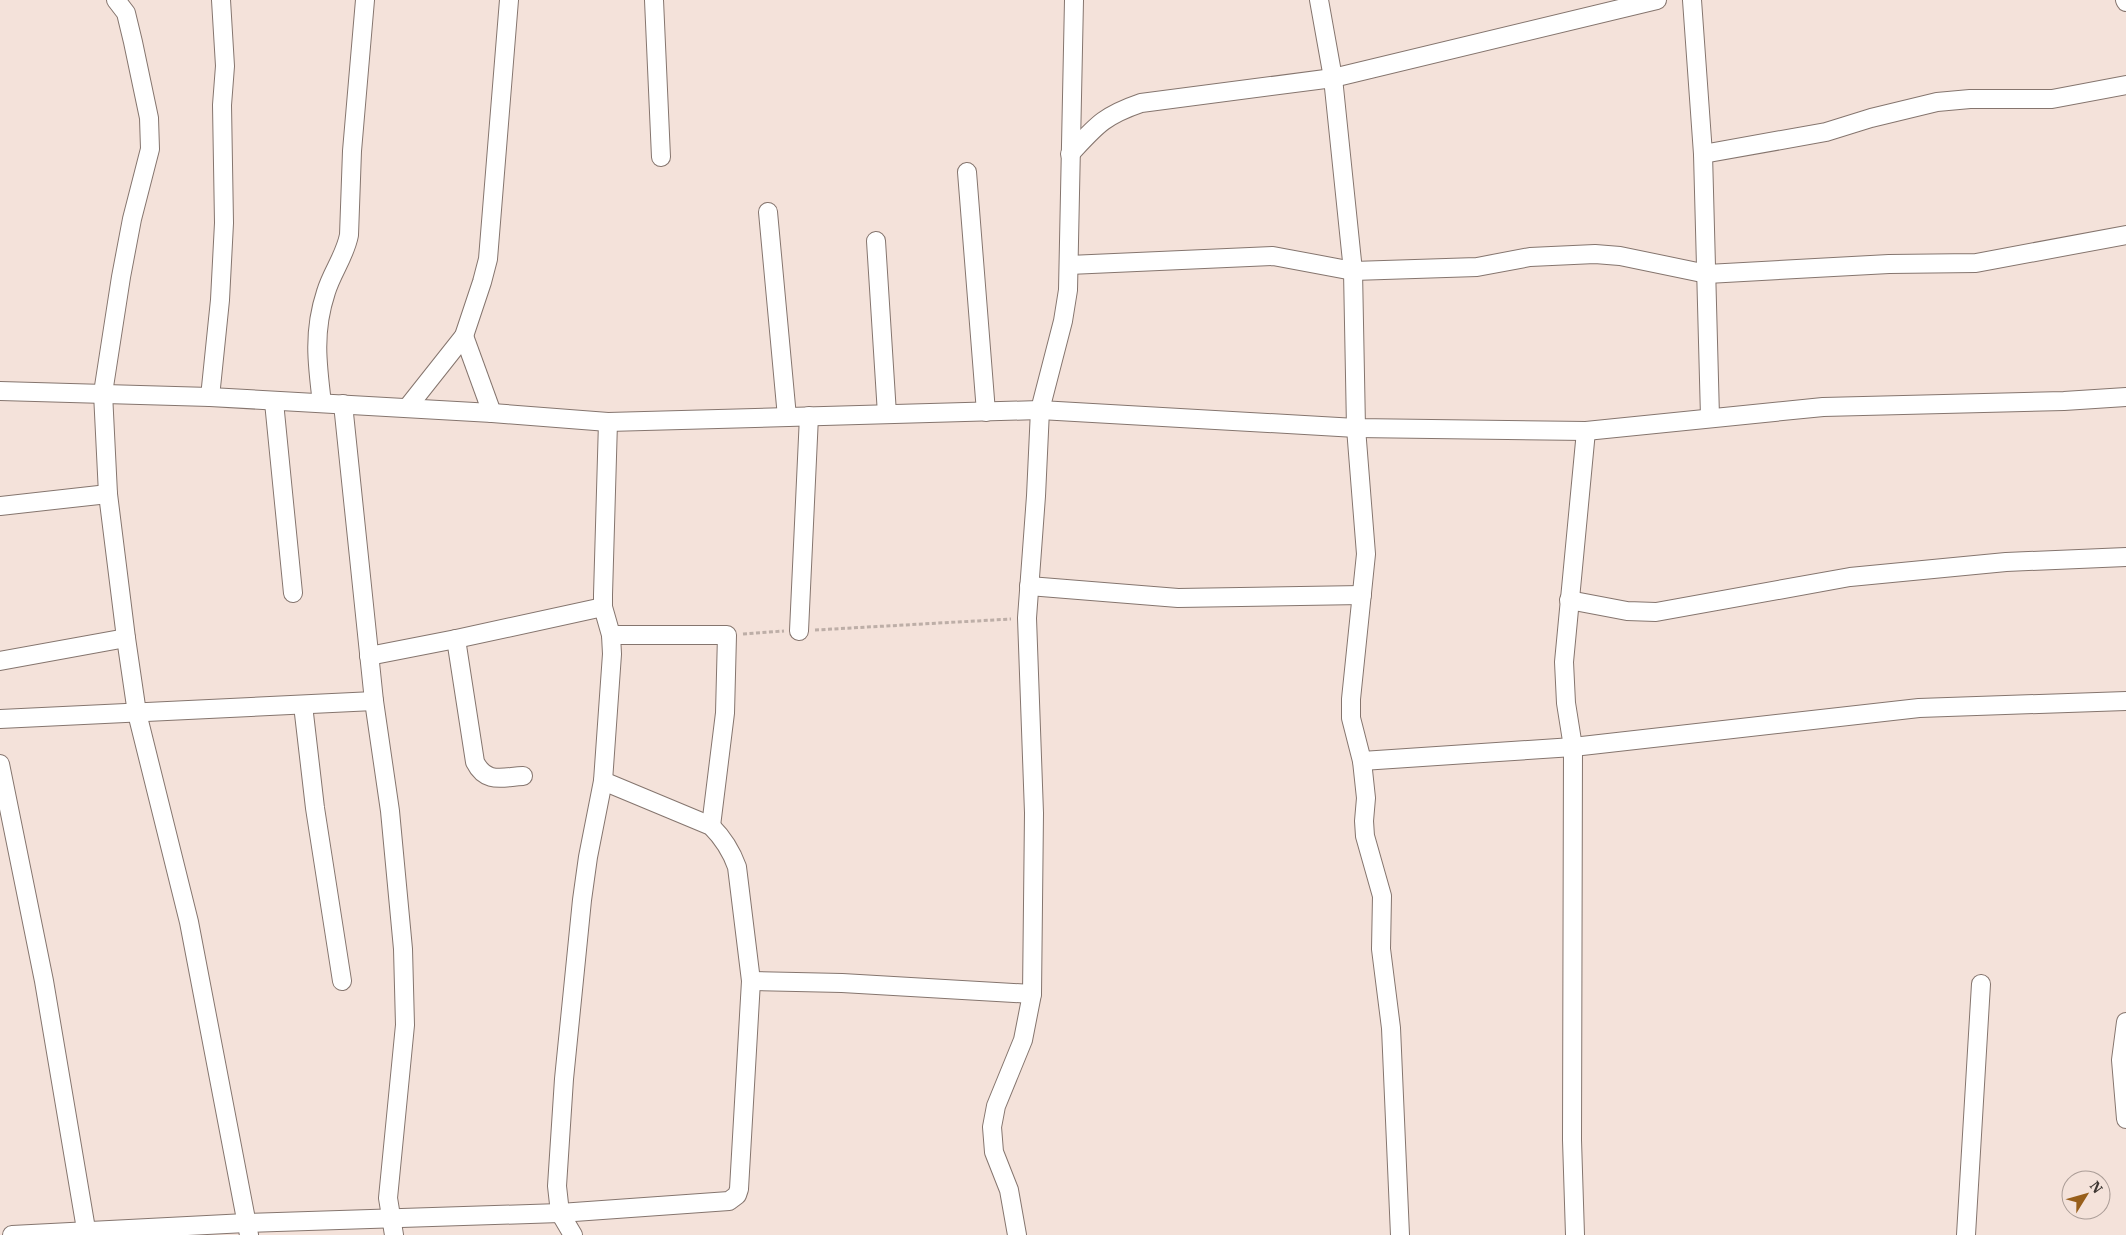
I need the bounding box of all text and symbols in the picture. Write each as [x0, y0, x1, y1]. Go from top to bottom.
north arrow [2061, 1170, 2111, 1220]
text: N [2086, 1177, 2107, 1197]

